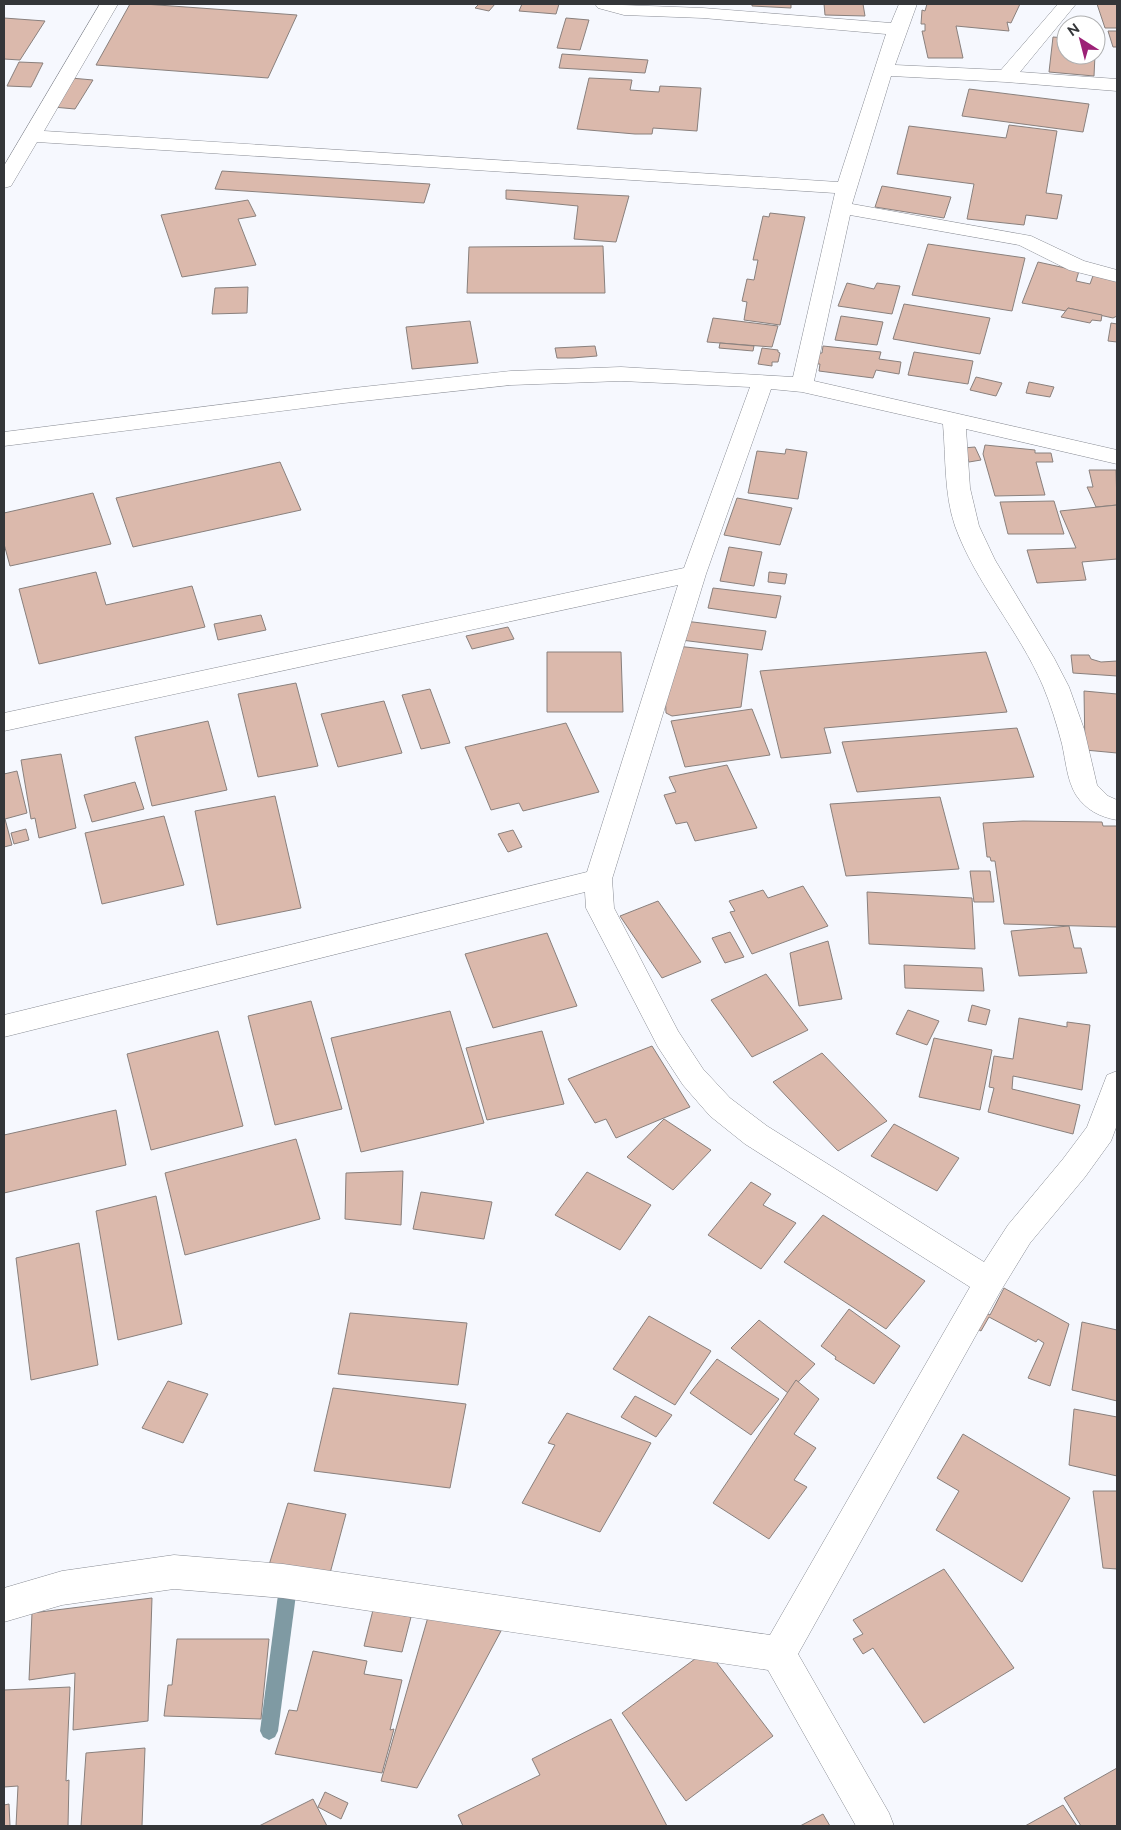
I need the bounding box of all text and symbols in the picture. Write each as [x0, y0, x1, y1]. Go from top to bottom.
north arrow [1056, 15, 1106, 65]
text: N [1064, 20, 1082, 39]

